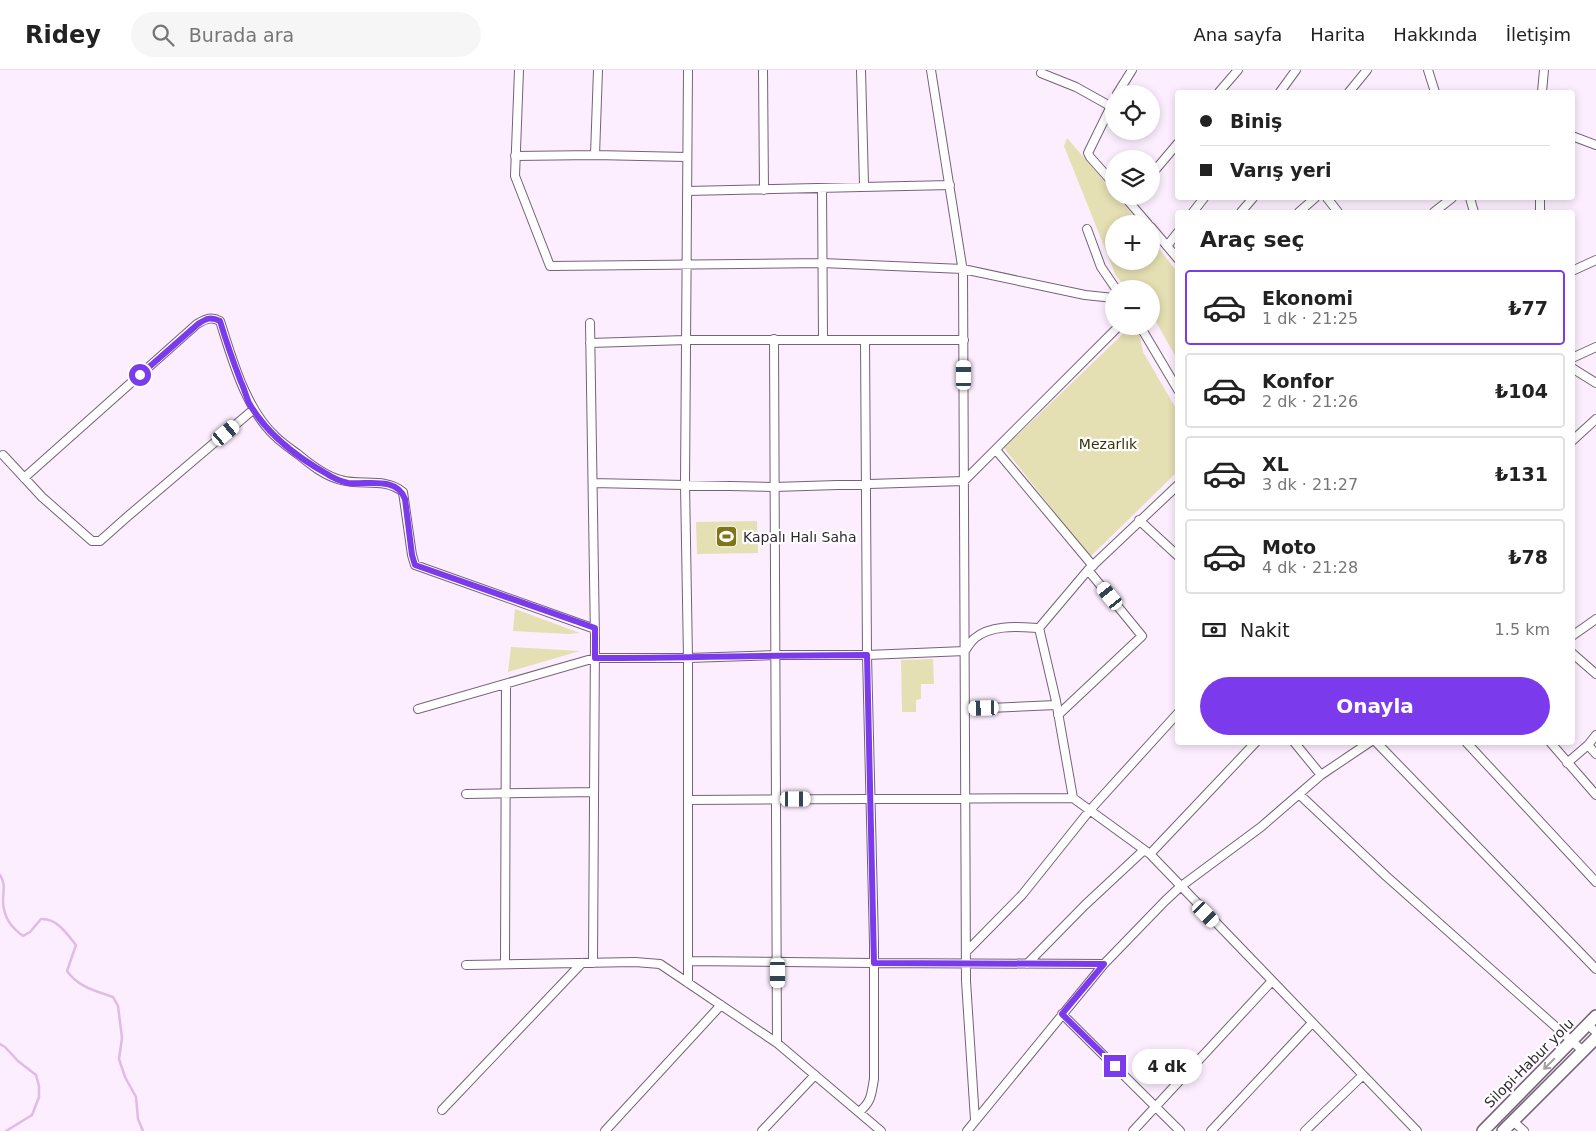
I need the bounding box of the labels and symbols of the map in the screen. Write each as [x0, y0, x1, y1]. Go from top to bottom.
car [956, 360, 971, 390]
route start [129, 364, 151, 386]
car [209, 418, 242, 448]
park label: Mezarlık [1079, 436, 1138, 452]
sports icon: Kapalı Halı Saha [715, 525, 739, 549]
place label: Kapalı Halı Saha [743, 529, 856, 545]
car [1094, 580, 1125, 612]
car [968, 700, 999, 716]
car [781, 792, 811, 807]
car [1190, 898, 1221, 930]
car [770, 958, 785, 988]
street label: Silopi-Habur yolu [1481, 1015, 1577, 1111]
callout: 4 dk [1132, 1048, 1202, 1084]
route end [1104, 1055, 1126, 1077]
one-way arrow [1544, 1057, 1556, 1069]

